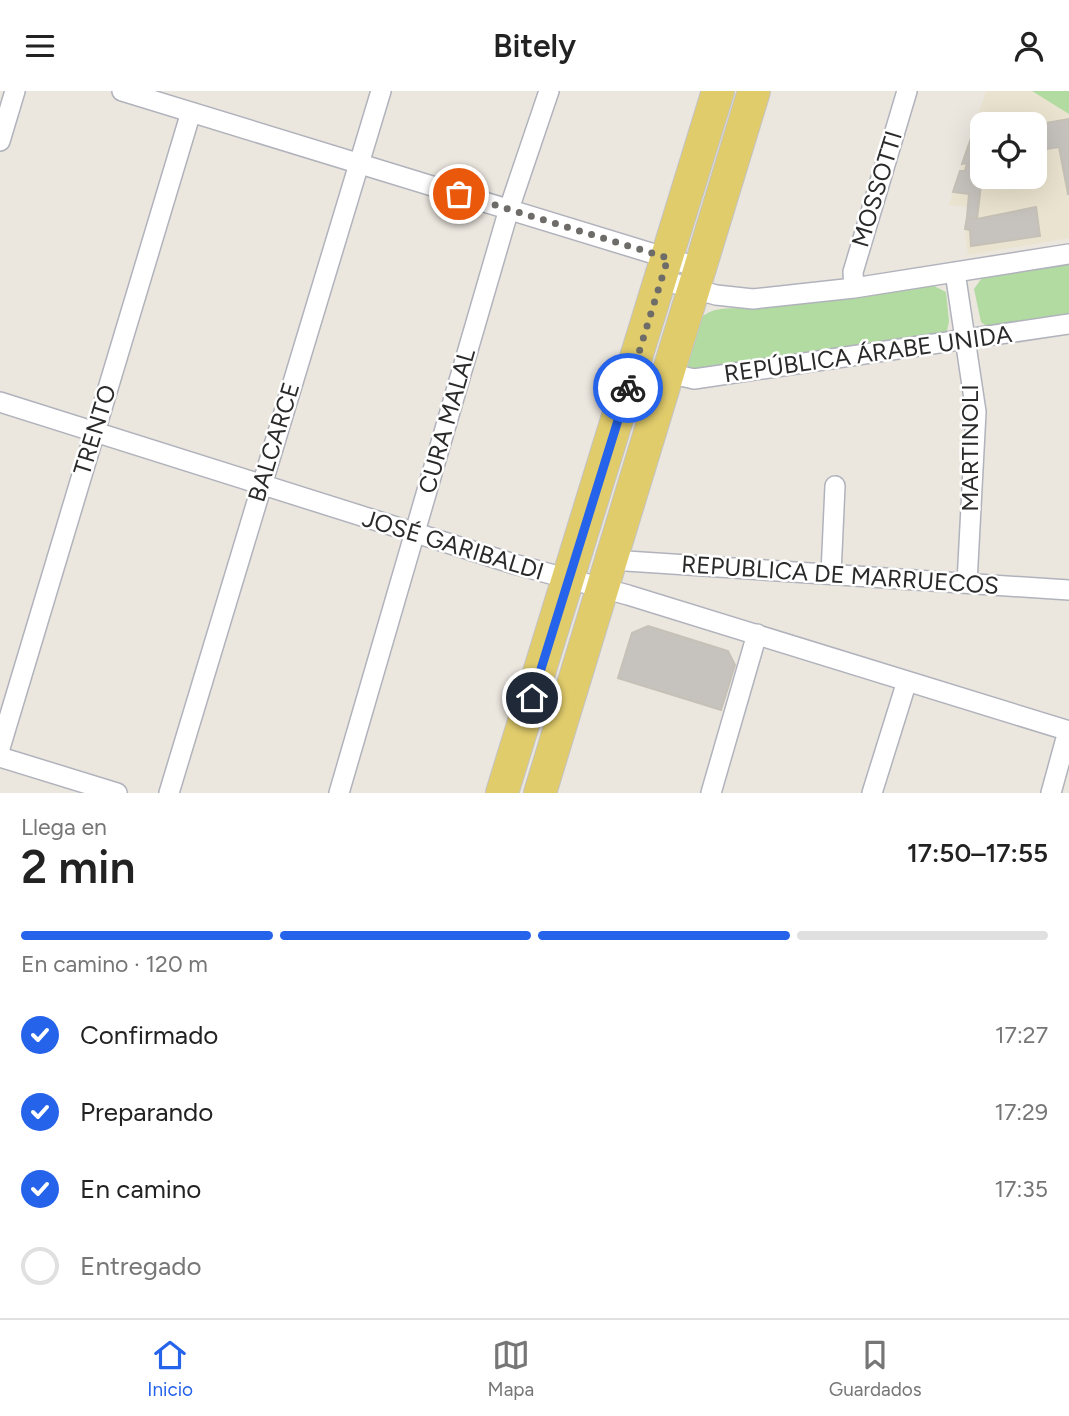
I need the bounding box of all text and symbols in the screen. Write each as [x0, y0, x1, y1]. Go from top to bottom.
icon: menu [21, 27, 59, 65]
text: Bitely [493, 27, 576, 65]
icon: person [1010, 27, 1048, 65]
map controls [970, 112, 1047, 189]
button: locate [970, 112, 1047, 189]
street label: MOSSOTTI [845, 127, 908, 250]
pin [429, 164, 489, 224]
icon: bag [440, 175, 478, 213]
street label: REPÚBLICA ÁRABE UNIDA [722, 319, 1014, 388]
street label: CURA MALAL [412, 345, 481, 497]
courier [593, 353, 663, 423]
icon: bike [609, 369, 647, 407]
street label: BALCARCE [242, 379, 305, 505]
street label: TRENTO [67, 381, 122, 479]
street label: MARTINOLI [955, 384, 984, 512]
street label: JOSÉ GARIBALDI [359, 503, 547, 586]
street label: REPUBLICA DE MARRUECOS [680, 549, 1000, 600]
pin [502, 668, 562, 728]
icon: home [513, 679, 551, 717]
text: Llega en [21, 813, 107, 841]
text: 17:50–17:55 [907, 837, 1048, 869]
text: 2 min [21, 839, 136, 895]
text: En camino · 120 m [21, 950, 208, 978]
icon: check [21, 1016, 59, 1054]
text: Confirmado [80, 1019, 218, 1051]
text: 17:27 [995, 1021, 1048, 1049]
icon: check [21, 1093, 59, 1131]
text: Preparando [80, 1096, 213, 1128]
text: 17:29 [994, 1098, 1048, 1126]
icon: check [21, 1170, 59, 1208]
text: En camino [80, 1173, 201, 1205]
text: 17:35 [995, 1175, 1048, 1203]
text: Entregado [80, 1250, 202, 1282]
tab: Inicio [147, 1336, 193, 1401]
tab: Mapa [488, 1336, 534, 1401]
tab: Guardados [829, 1336, 922, 1401]

